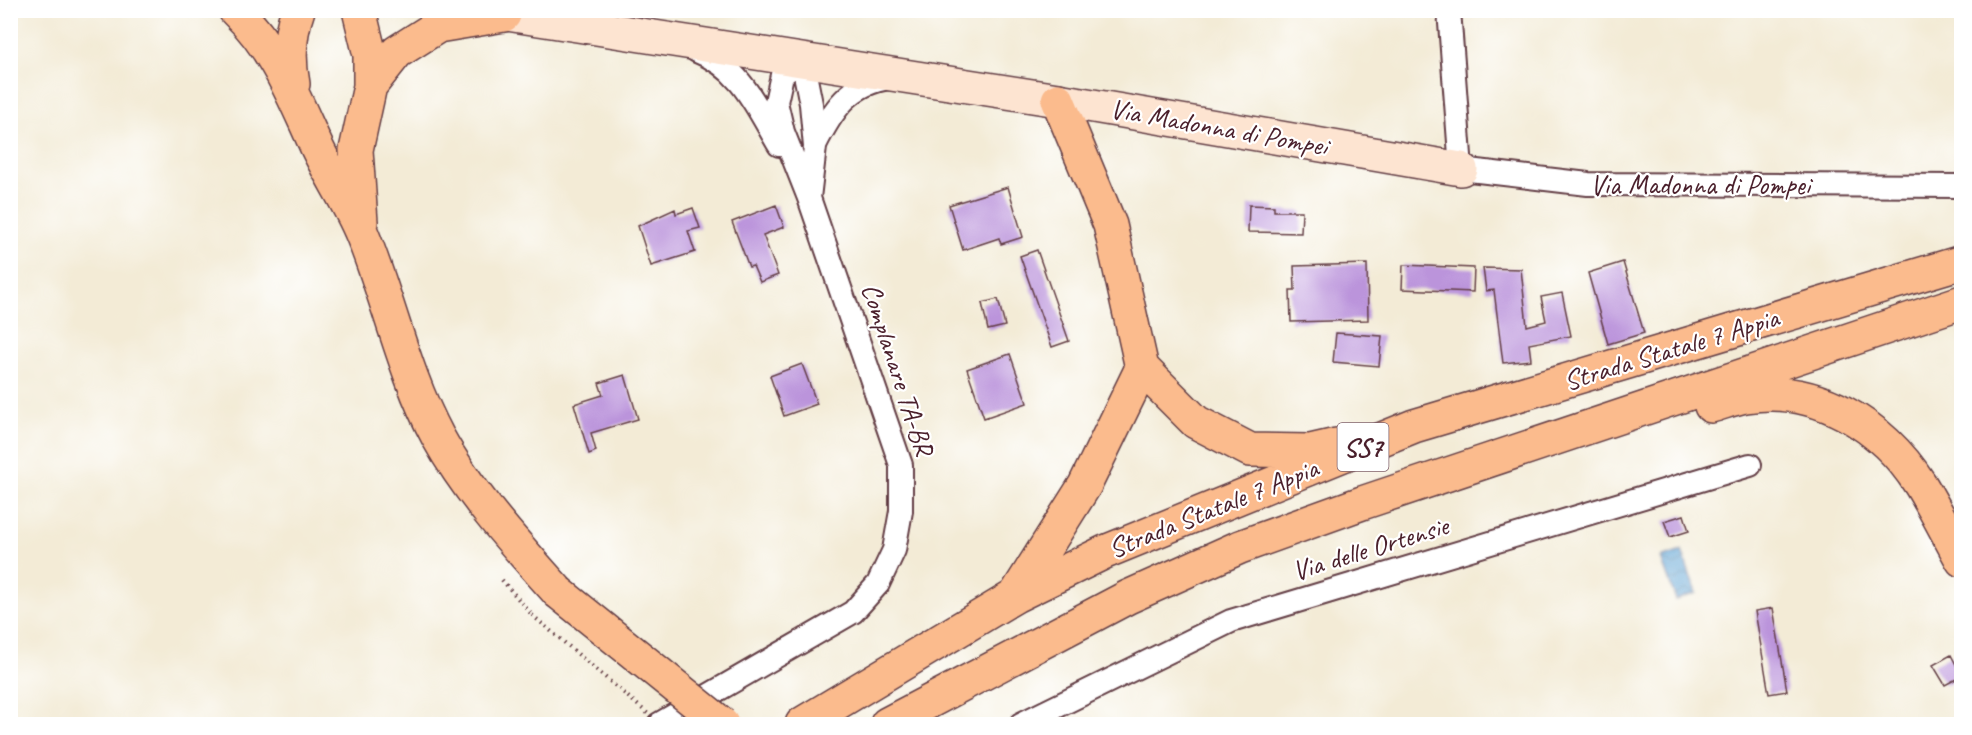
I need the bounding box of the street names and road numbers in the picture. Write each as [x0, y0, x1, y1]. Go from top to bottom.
street label: Via Madonna di Pompei [1108, 91, 1334, 164]
street label: Via Madonna di Pompei [1590, 167, 1814, 202]
street label: Complanare TA-BR [854, 279, 943, 462]
street label: Strada Statale 7 Appia [1559, 299, 1784, 398]
road number: SS7 [1338, 423, 1388, 471]
street label: Strada Statale 7 Appia [1103, 449, 1325, 566]
street label: Via delle Ortensie [1288, 507, 1454, 588]

